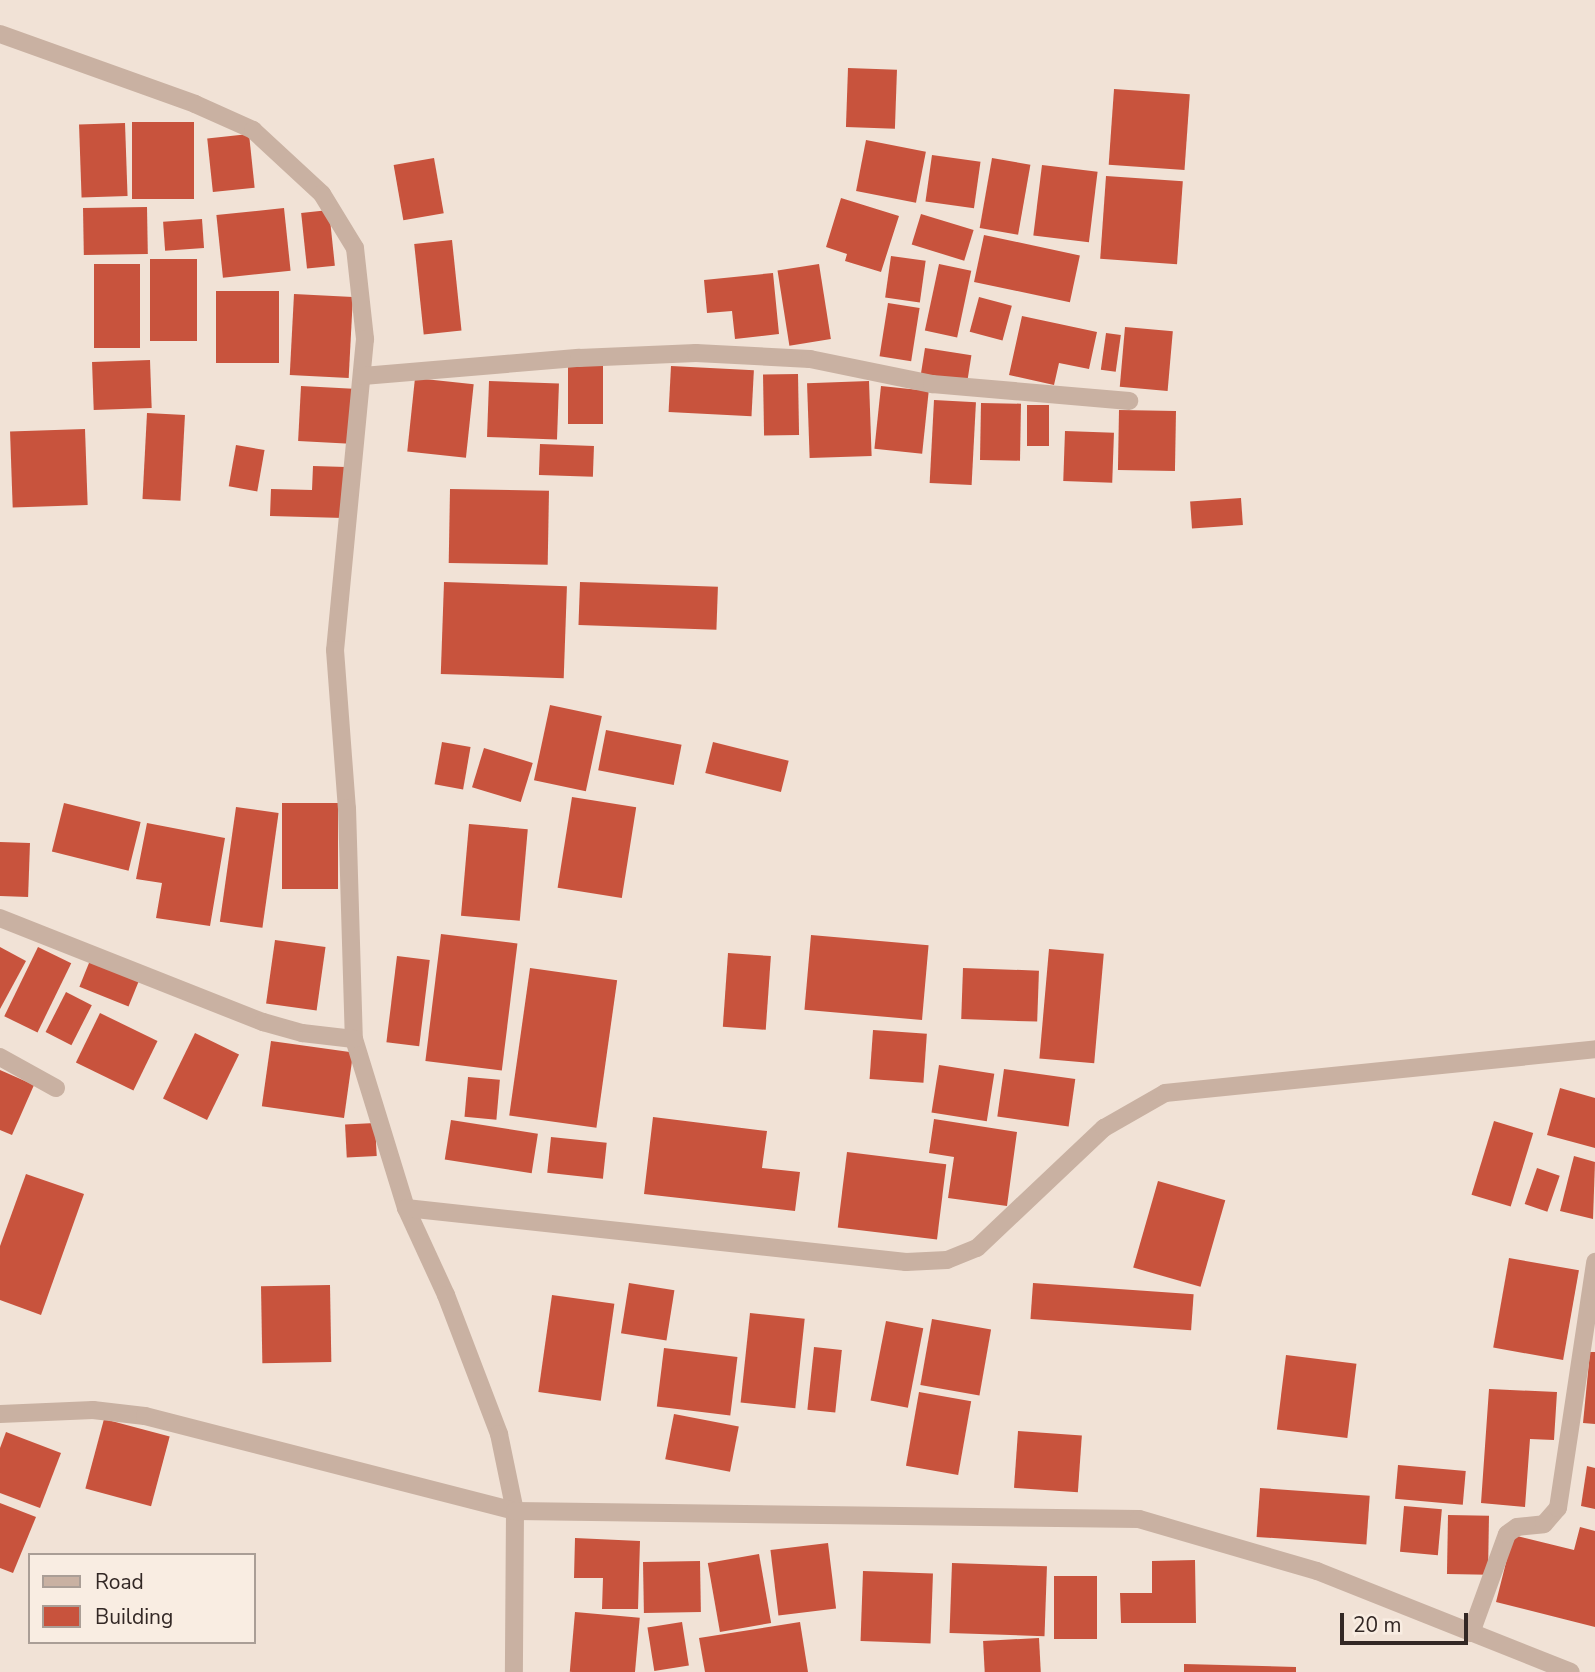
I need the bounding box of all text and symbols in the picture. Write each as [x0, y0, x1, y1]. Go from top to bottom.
legend [28, 1553, 256, 1644]
text: Road [95, 1568, 144, 1596]
scale bar [1343, 1598, 1471, 1642]
text: Building [95, 1603, 173, 1631]
text: 20 m [1353, 1611, 1402, 1639]

